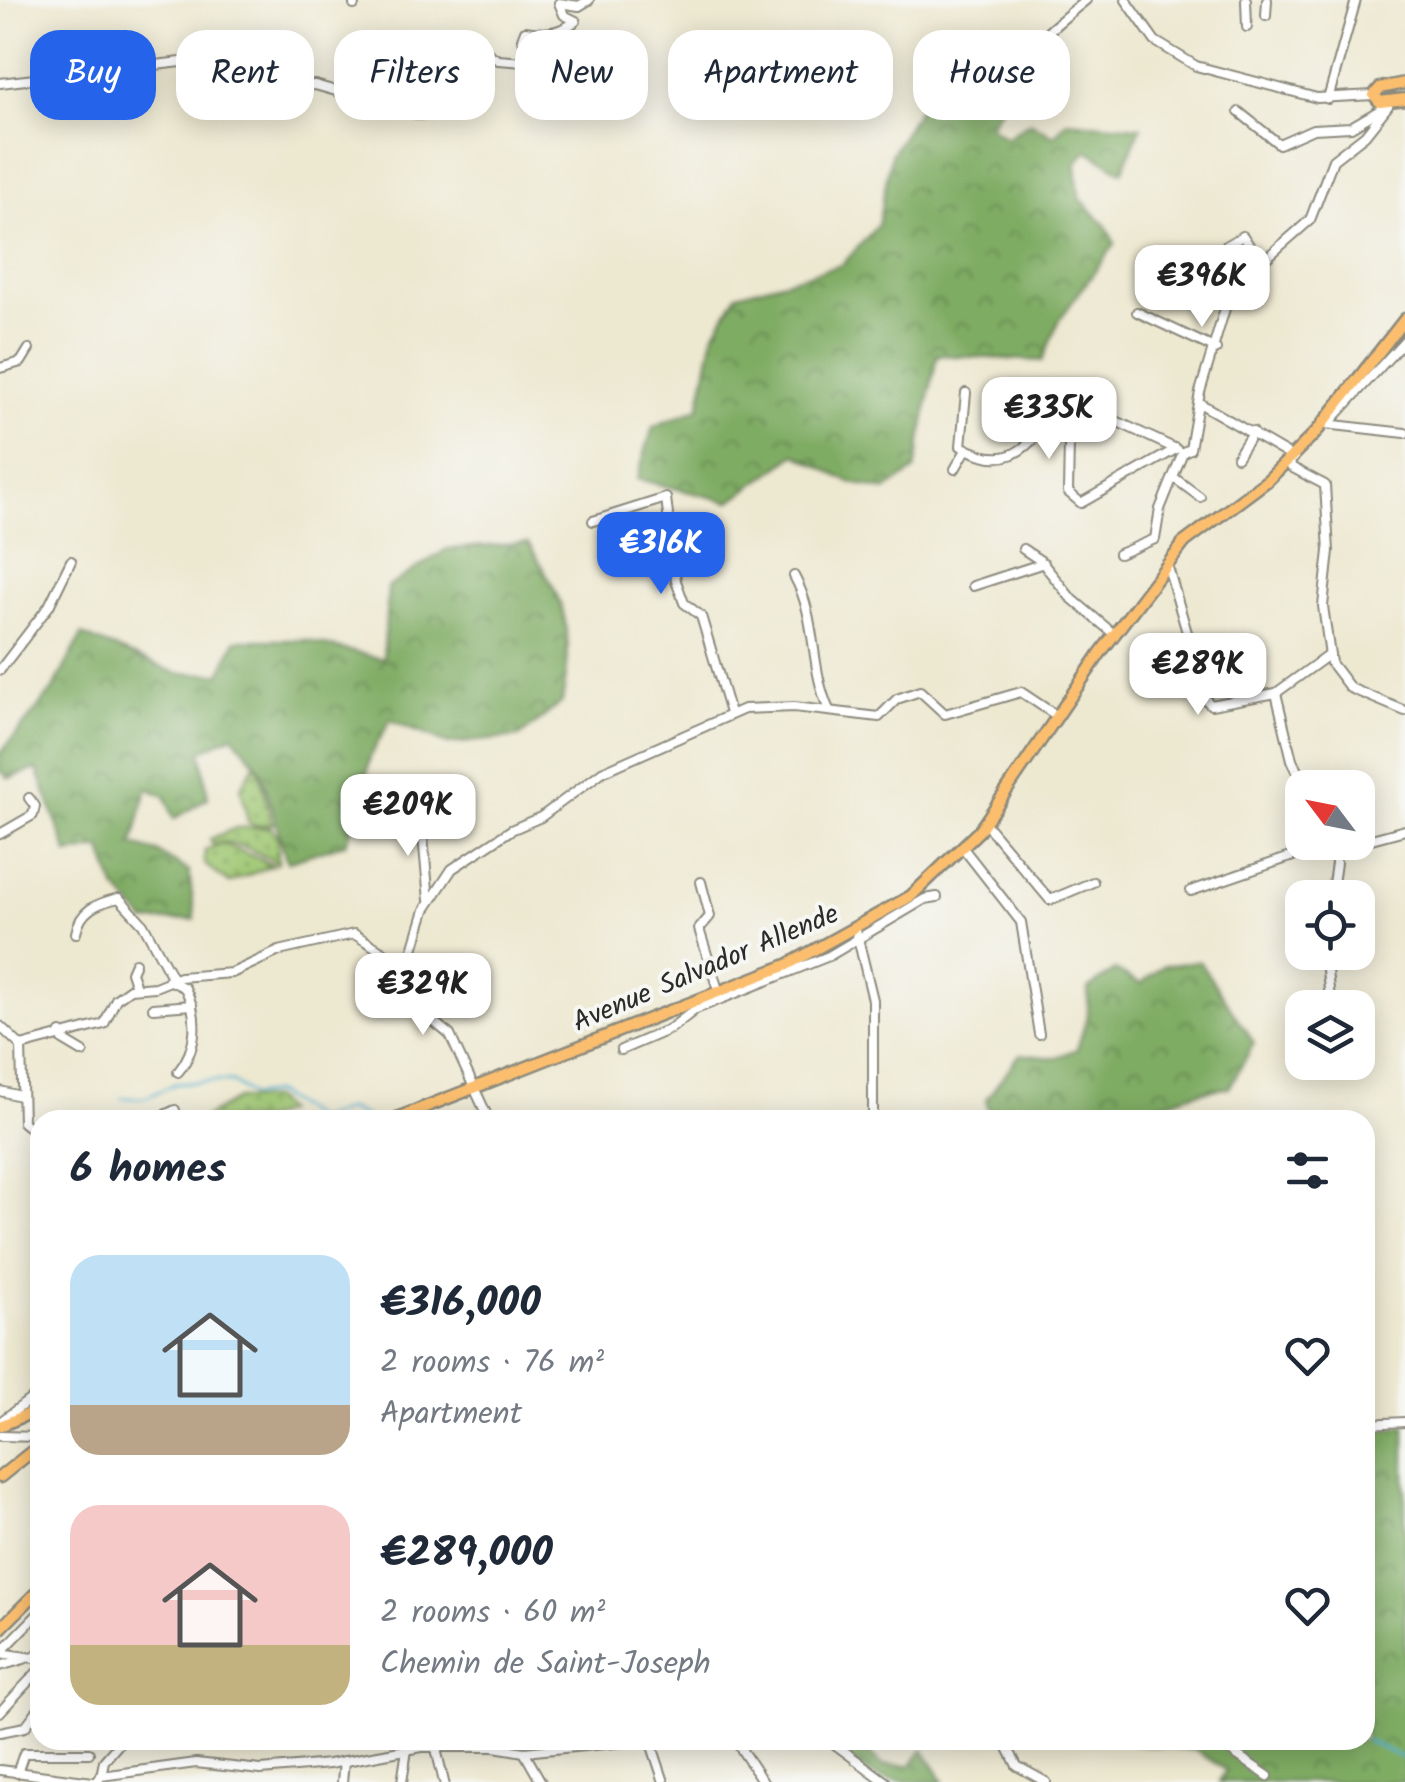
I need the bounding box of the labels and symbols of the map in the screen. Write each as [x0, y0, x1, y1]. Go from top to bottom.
pin: €396K [1132, 245, 1272, 330]
pin: €335K [979, 377, 1119, 462]
pin: €316K [591, 512, 731, 597]
pin: €289K [1128, 633, 1268, 718]
north arrow [1285, 770, 1375, 860]
pin: €209K [338, 774, 478, 859]
street label: Avenue Salvador Allende [566, 892, 847, 1045]
pin: €329K [353, 953, 493, 1038]

